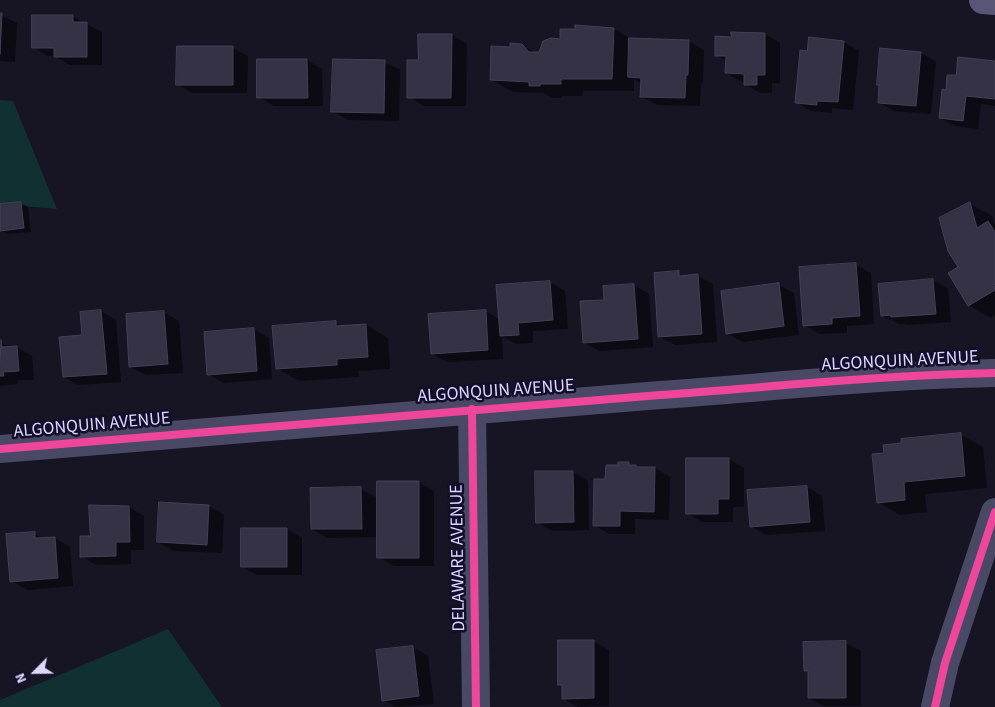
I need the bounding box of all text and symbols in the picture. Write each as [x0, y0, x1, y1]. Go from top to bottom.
street label: ALGONQUIN AVENUE [821, 347, 979, 377]
street label: ALGONQUIN AVENUE [417, 376, 575, 408]
street label: ALGONQUIN AVENUE [13, 408, 171, 444]
street label: DELAWARE AVENUE [447, 484, 471, 632]
north arrow [10, 647, 60, 697]
text: N [10, 670, 32, 686]

